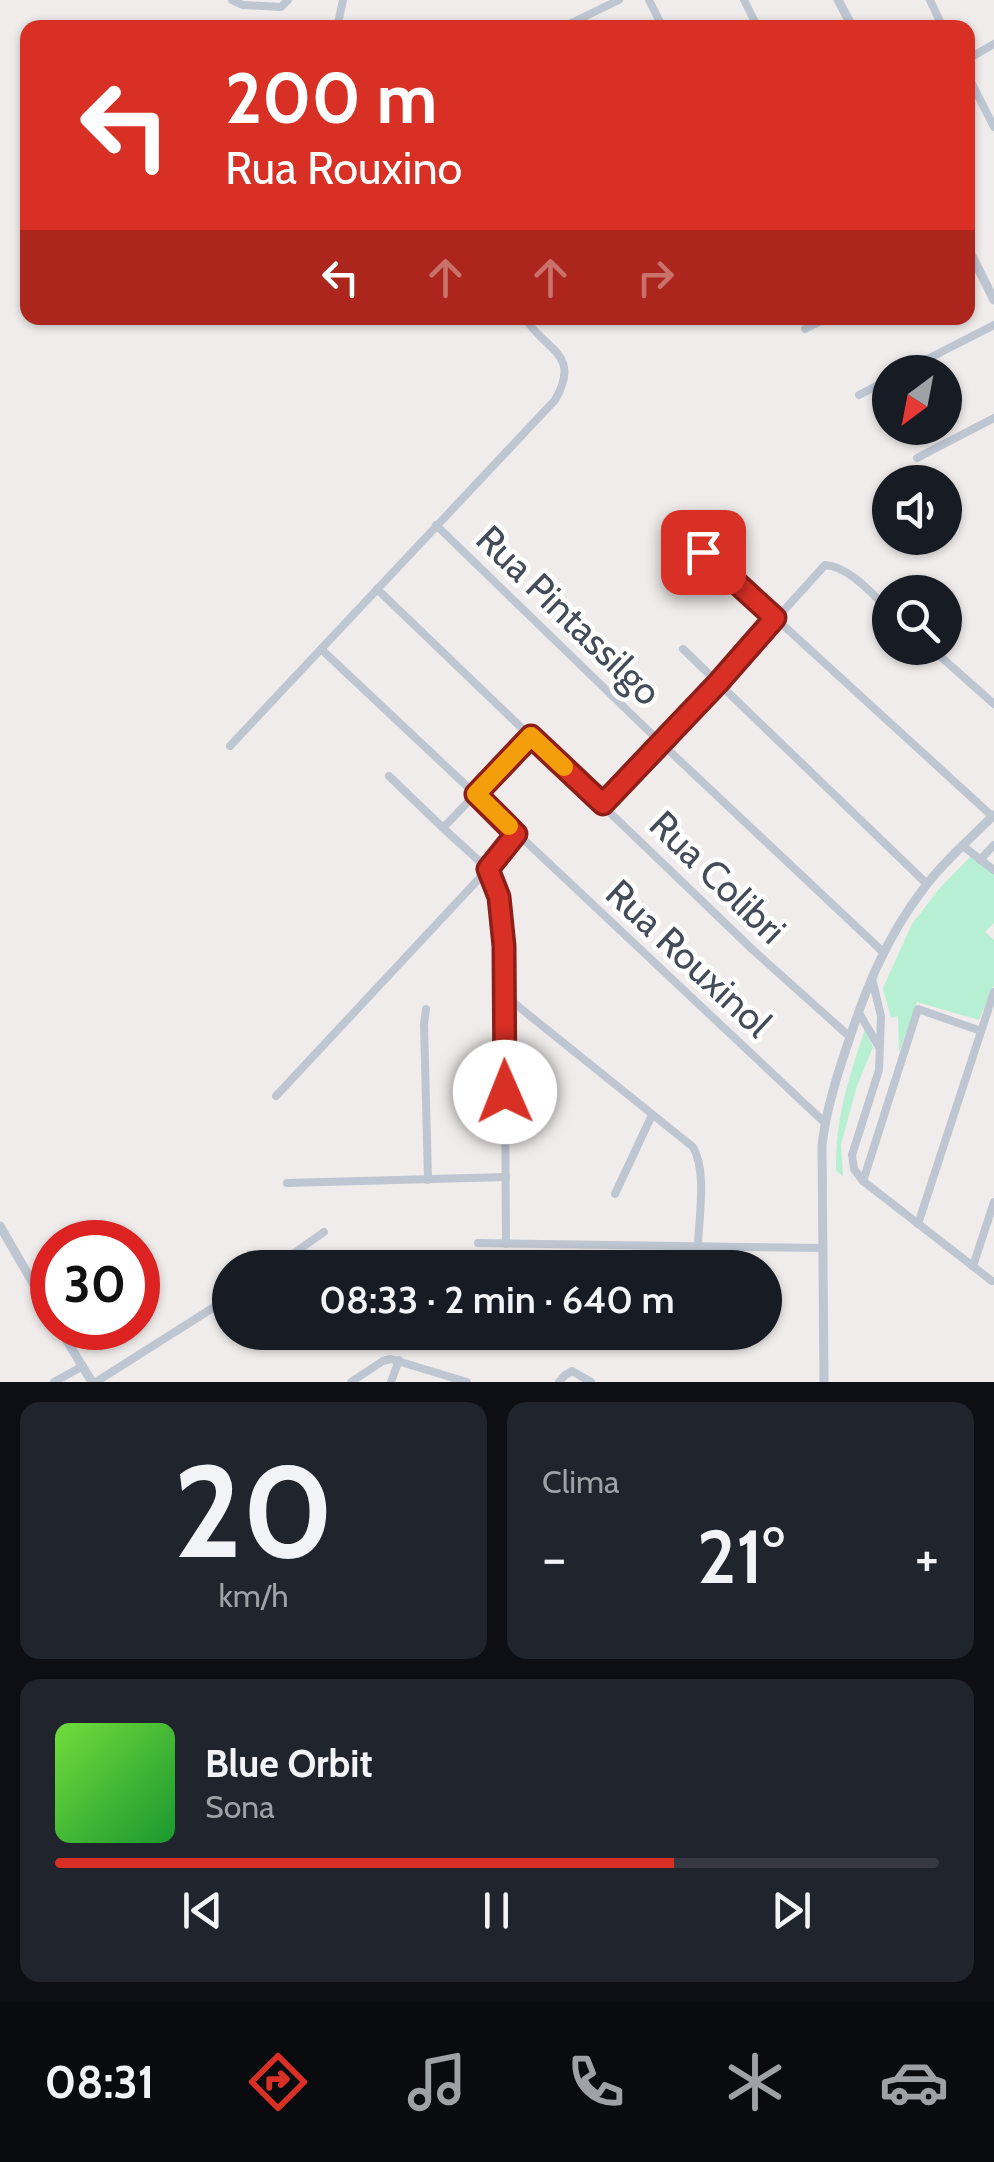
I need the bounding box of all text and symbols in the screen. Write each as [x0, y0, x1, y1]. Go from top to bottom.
text: 200 m [225, 55, 437, 141]
icon: left [60, 60, 190, 190]
text: Rua Rouxino [225, 141, 462, 195]
icon: left [313, 250, 368, 305]
icon: ahead [418, 250, 473, 305]
icon: ahead [523, 250, 578, 305]
icon: right [628, 250, 683, 305]
north arrow [872, 355, 962, 445]
map controls [872, 355, 962, 665]
button: sound [872, 465, 962, 555]
pin [661, 510, 746, 595]
street label: Rua Pintassilgo [467, 515, 671, 715]
icon: arrive [676, 525, 731, 580]
button: search [872, 575, 962, 665]
street label: Rua Colibri [640, 801, 796, 953]
street label: Rua Rouxinol [596, 869, 782, 1047]
position arrow [453, 1040, 557, 1144]
speed limit sign: 30 [30, 1220, 160, 1350]
text: 08:33 · 2 min · 640 m [319, 1276, 675, 1323]
text: 20 [173, 1432, 334, 1590]
text: Clima [542, 1462, 619, 1501]
text: 21° [697, 1511, 784, 1602]
text: − [542, 1524, 566, 1591]
text: + [915, 1524, 939, 1591]
text: km/h [218, 1576, 289, 1615]
text: Blue Orbit [205, 1740, 373, 1787]
text: Sona [205, 1787, 275, 1826]
icon: previous [175, 1883, 230, 1938]
icon: pause [469, 1883, 524, 1938]
icon: next [764, 1883, 819, 1938]
icon: directions [243, 2047, 313, 2117]
icon: music [402, 2047, 472, 2117]
icon: phone [561, 2047, 631, 2117]
icon: climate [720, 2047, 790, 2117]
icon: car [879, 2047, 949, 2117]
text: 08:31 [45, 2055, 154, 2109]

